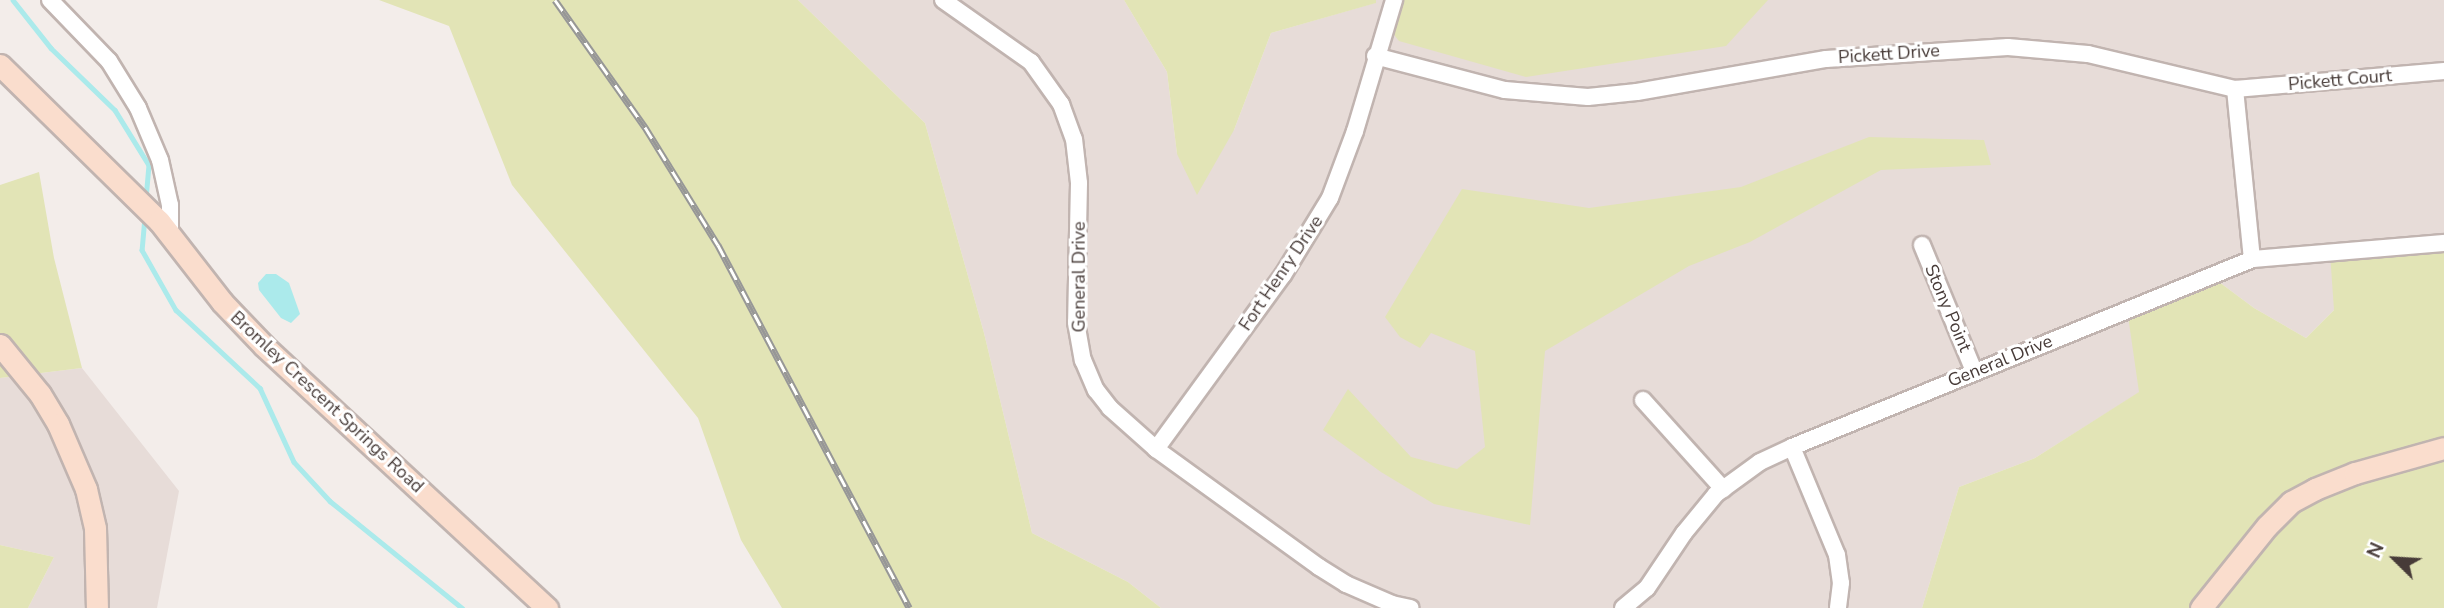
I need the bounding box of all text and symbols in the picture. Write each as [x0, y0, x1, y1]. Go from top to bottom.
street label: Pickett Drive [1837, 40, 1941, 68]
street label: Pickett Court [2287, 65, 2393, 95]
street label: Fort Henry Drive [1234, 211, 1328, 335]
street label: General Drive [1068, 222, 1090, 332]
street label: Stony Point [1920, 261, 1976, 355]
street label: Bromley Crescent Springs Road [226, 307, 428, 497]
street label: General Drive [1945, 330, 2055, 392]
north arrow [2360, 524, 2430, 594]
text: N [2361, 539, 2391, 562]

